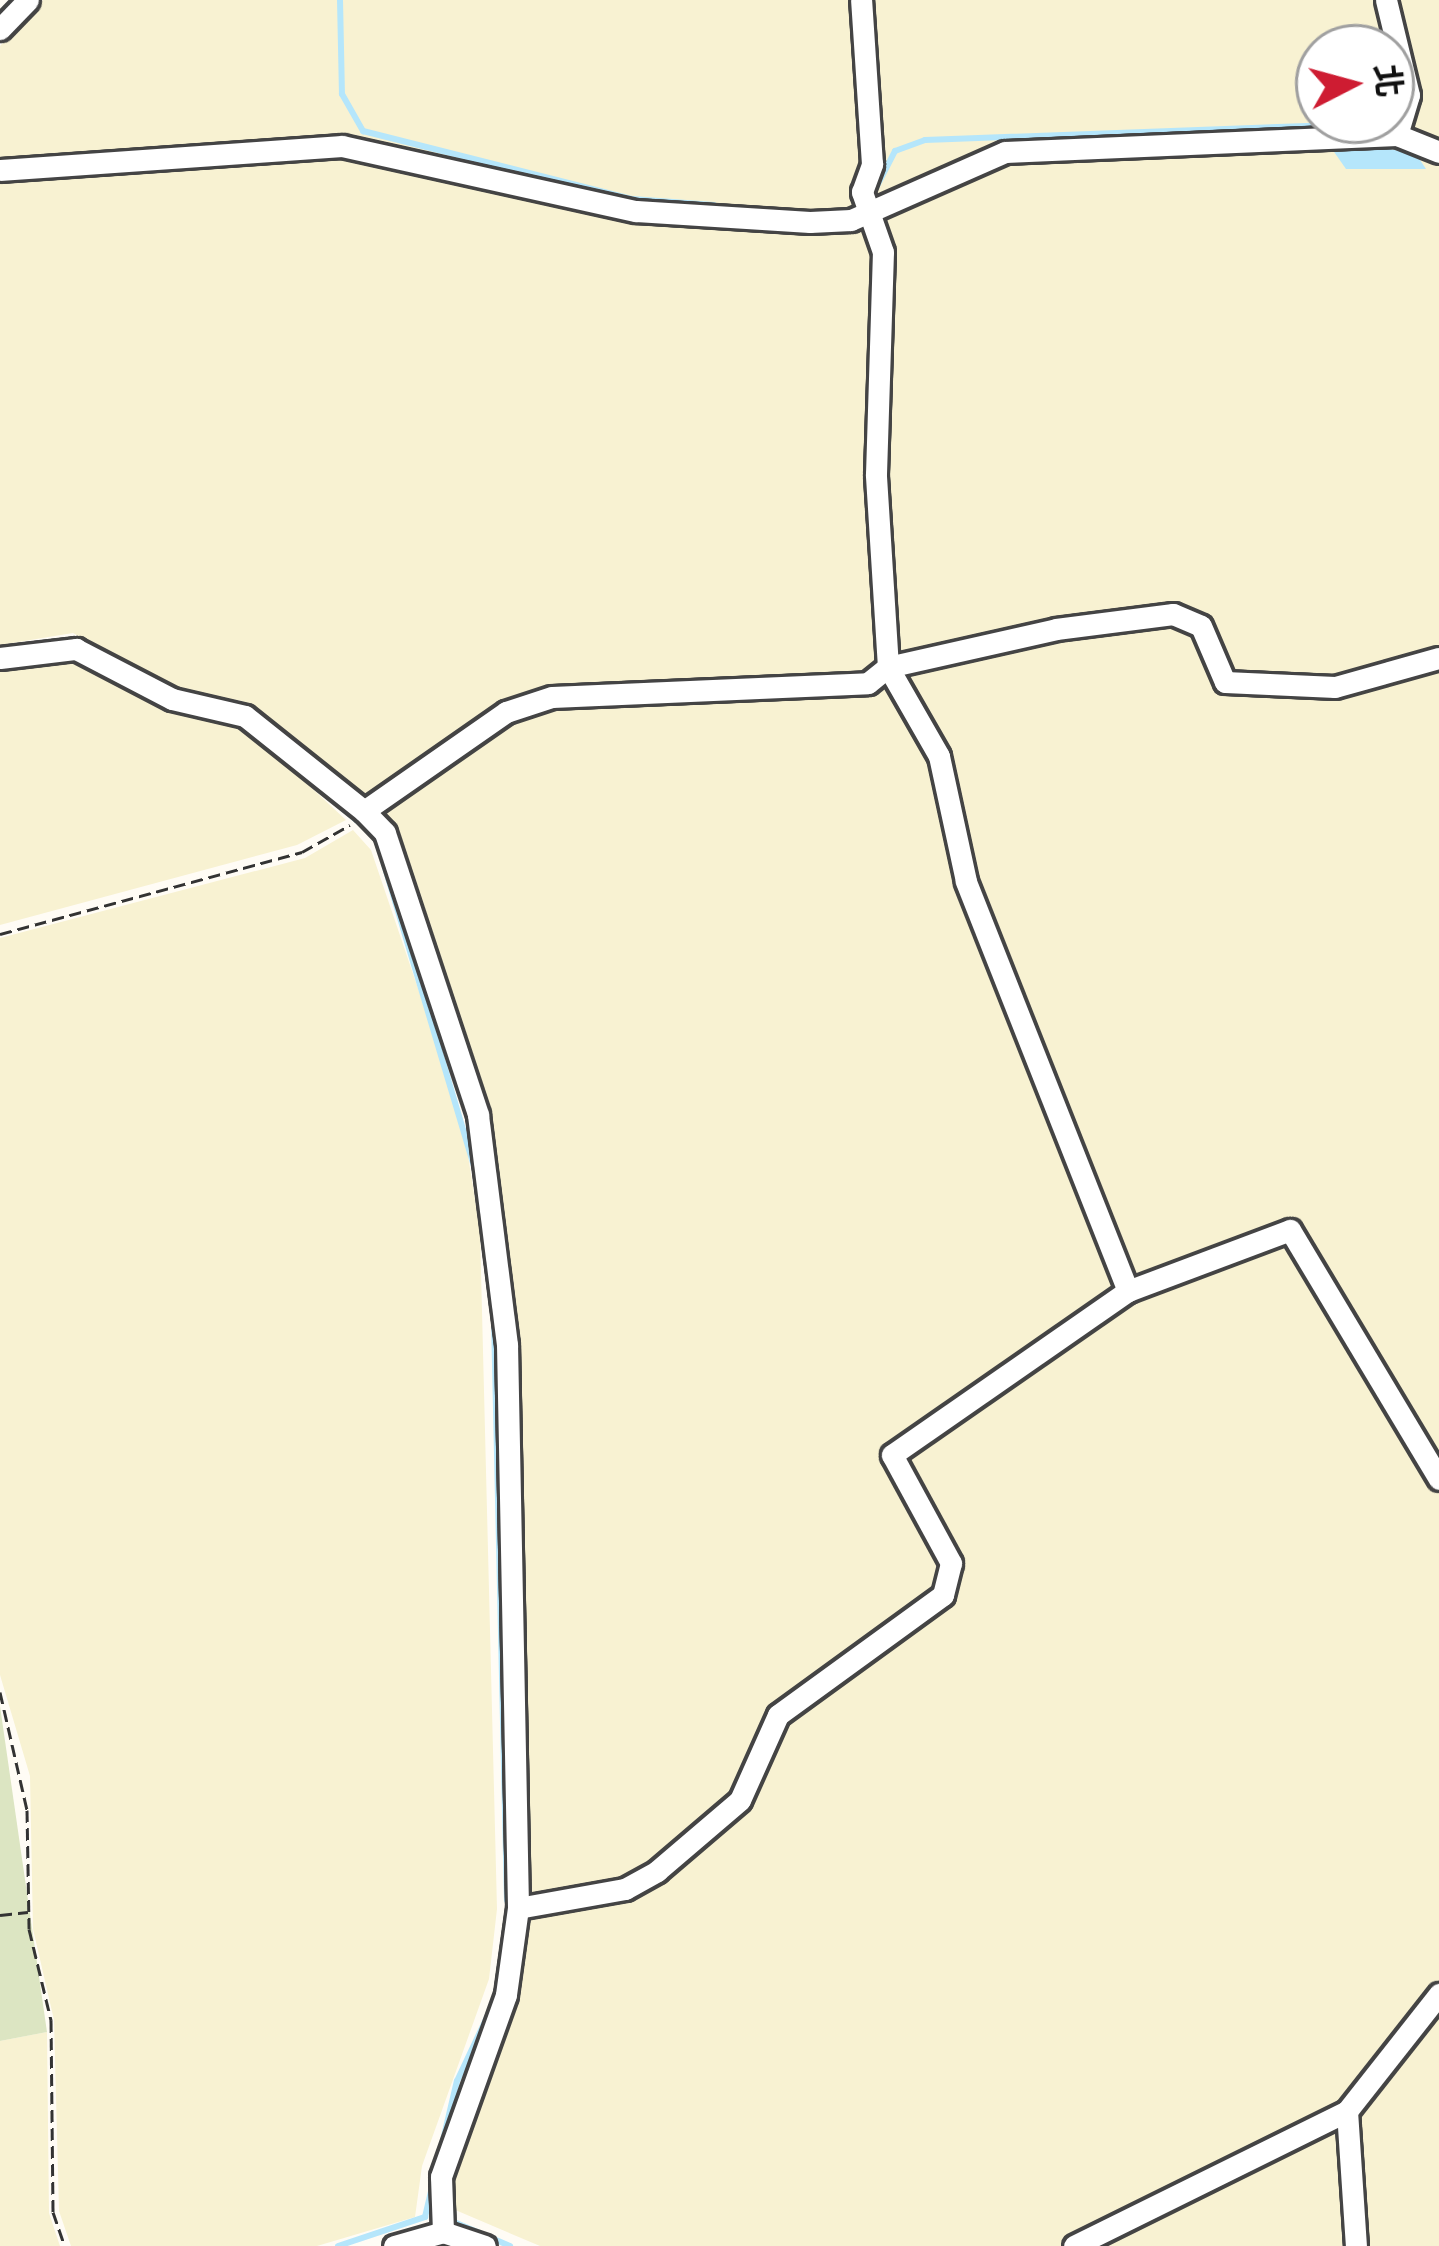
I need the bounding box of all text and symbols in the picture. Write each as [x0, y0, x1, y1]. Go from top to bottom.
north arrow [1295, 24, 1415, 144]
text: 北 [1367, 62, 1409, 99]

